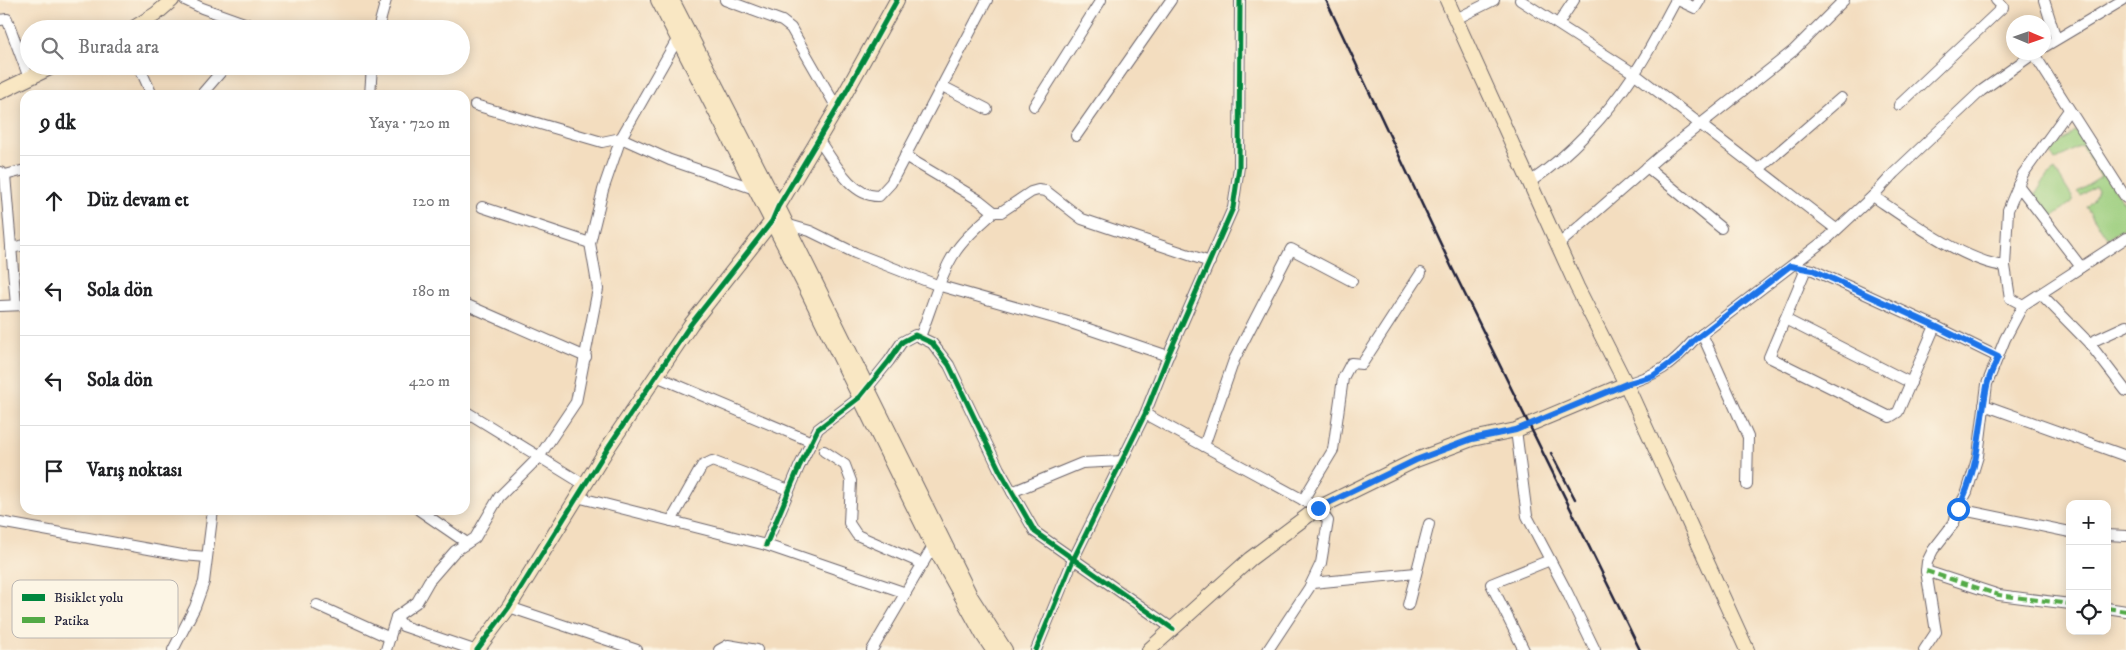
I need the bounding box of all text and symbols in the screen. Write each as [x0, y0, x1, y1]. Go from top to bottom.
north arrow [2006, 15, 2051, 60]
search box [20, 20, 470, 75]
icon: search [38, 34, 66, 62]
text: Burada ara [78, 36, 159, 59]
text: 9 dk [40, 110, 76, 136]
text: Yaya · 720 m [369, 113, 450, 133]
icon: ahead [40, 187, 68, 215]
text: Düz devam et [87, 189, 189, 212]
text: 120 m [412, 191, 450, 211]
icon: left [40, 277, 68, 305]
text: Sola dön [87, 279, 153, 302]
text: 180 m [412, 281, 450, 301]
icon: left [40, 367, 68, 395]
text: Sola dön [87, 369, 153, 392]
text: 420 m [409, 371, 450, 391]
icon: arrive [40, 457, 68, 485]
text: Varış noktası [87, 459, 182, 482]
route end [1307, 497, 1330, 520]
route start [1947, 498, 1970, 521]
map controls [2066, 500, 2111, 635]
button: + [2066, 500, 2111, 545]
button: − [2066, 545, 2111, 590]
legend [12, 580, 178, 638]
text: Bisiklet yolu [54, 589, 124, 607]
button: locate [2066, 590, 2111, 635]
text: Patika [54, 612, 89, 630]

